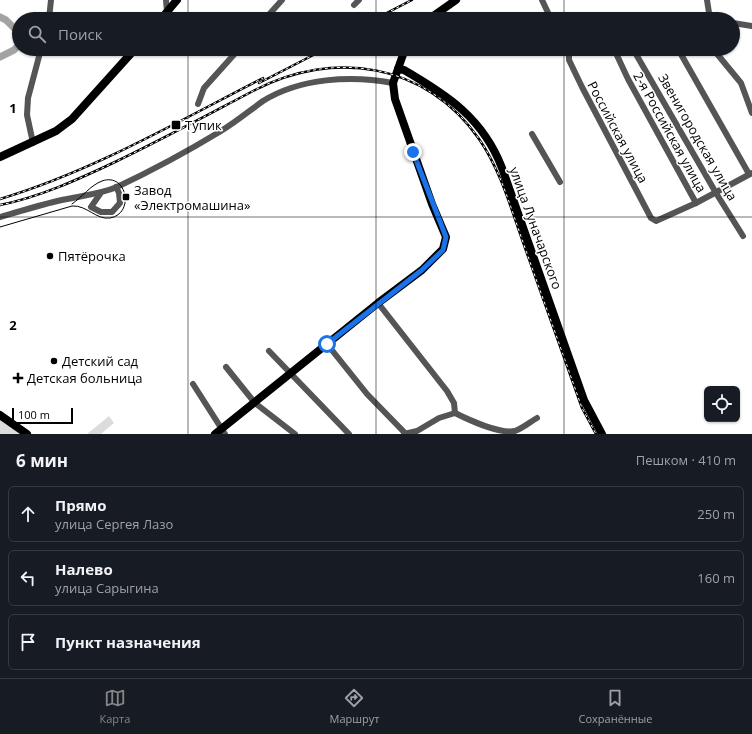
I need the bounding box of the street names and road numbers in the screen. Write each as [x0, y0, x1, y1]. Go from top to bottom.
street label: 2-я Российская улица [629, 69, 711, 195]
street label: Звенигородская улица [654, 70, 742, 204]
street label: Российская улица [584, 78, 652, 186]
street label: улица Луначарского [505, 164, 567, 292]

